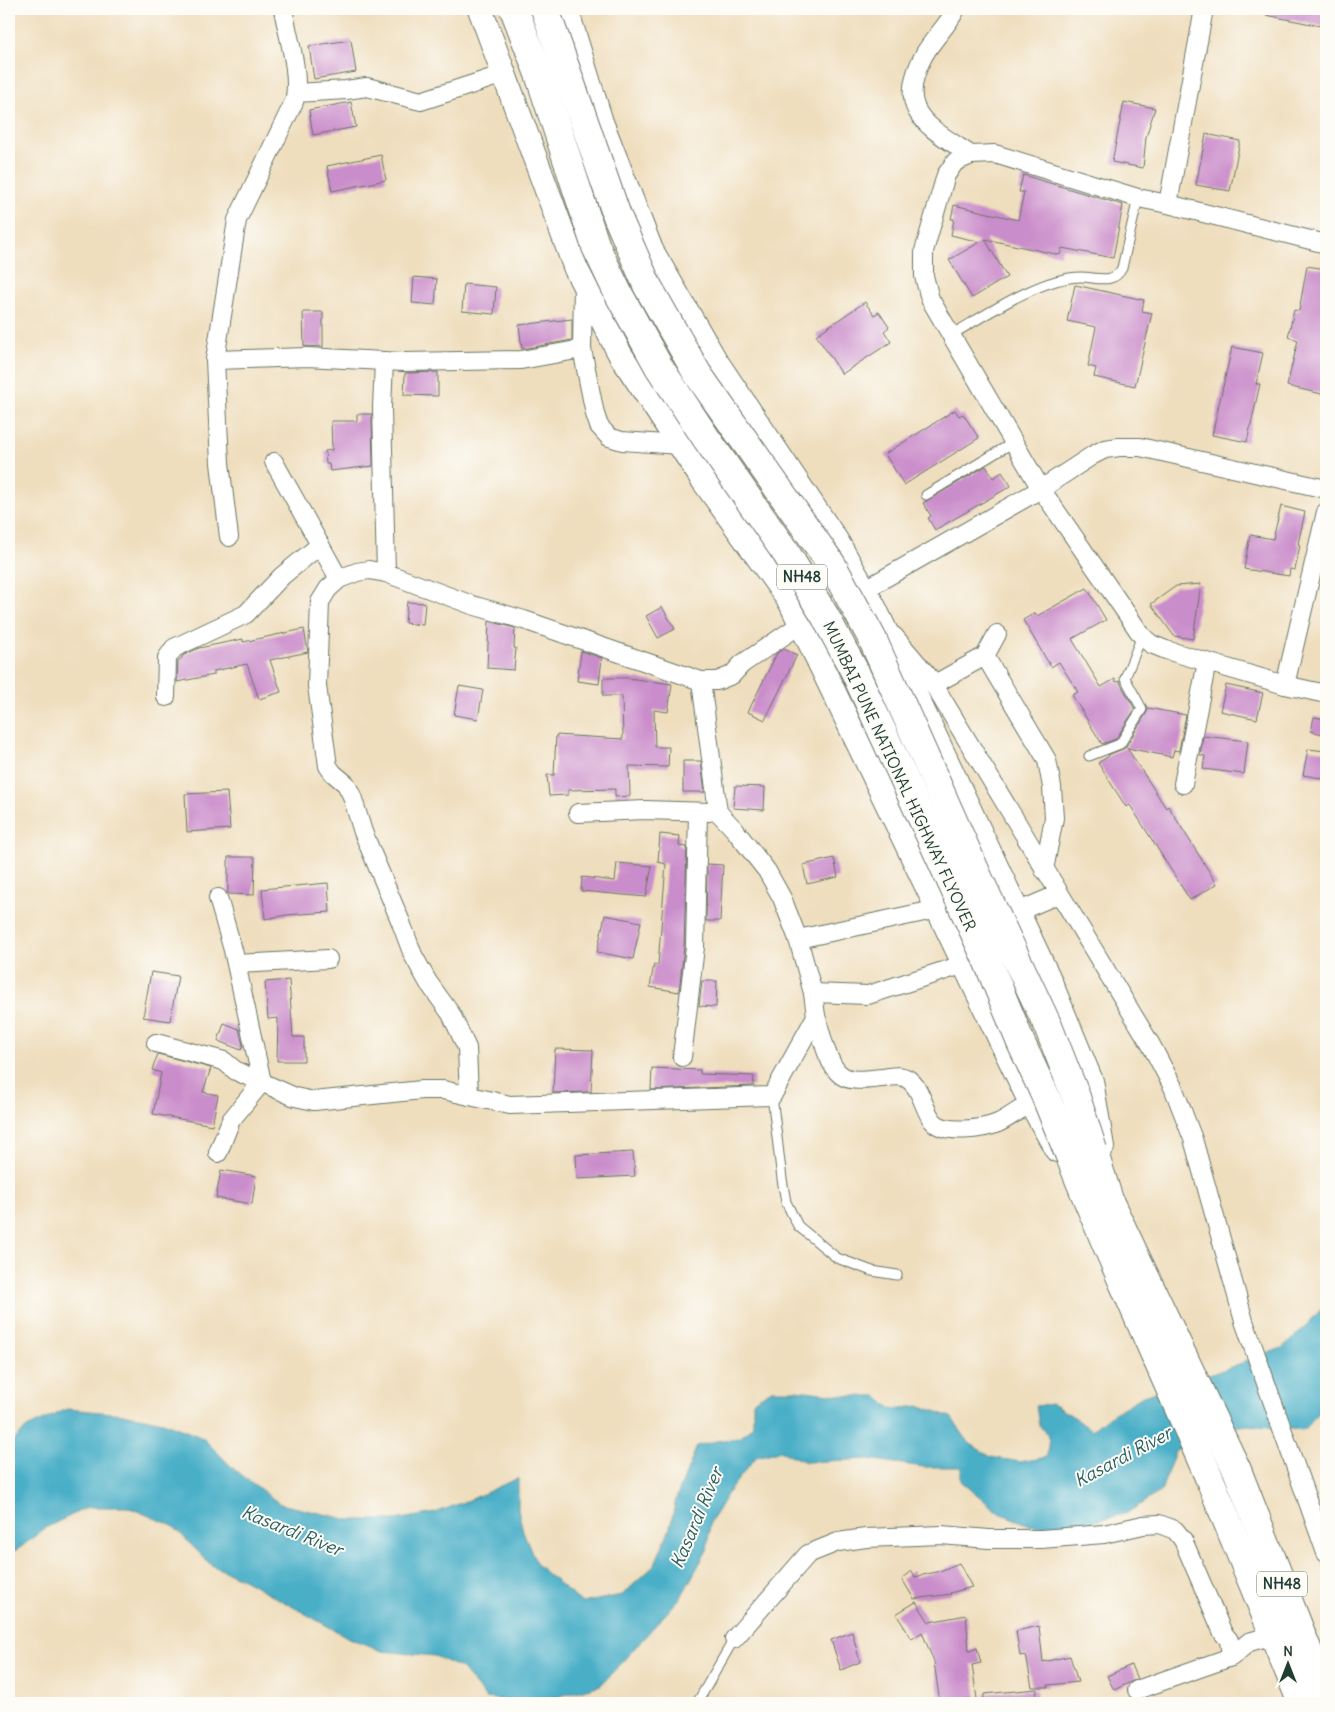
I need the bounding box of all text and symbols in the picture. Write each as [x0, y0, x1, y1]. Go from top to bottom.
road number: NH48 [777, 564, 827, 590]
street label: MUMBAI PUNE NATIONAL HIGHWAY FLYOVER [819, 618, 981, 934]
water label: Kasardi River [1070, 1420, 1178, 1492]
water label: Kasardi River [665, 1462, 729, 1572]
water label: Kasardi River [238, 1500, 349, 1562]
road number: NH48 [1257, 1572, 1307, 1596]
north arrow [1262, 1640, 1312, 1690]
text: N [1283, 1642, 1293, 1660]

